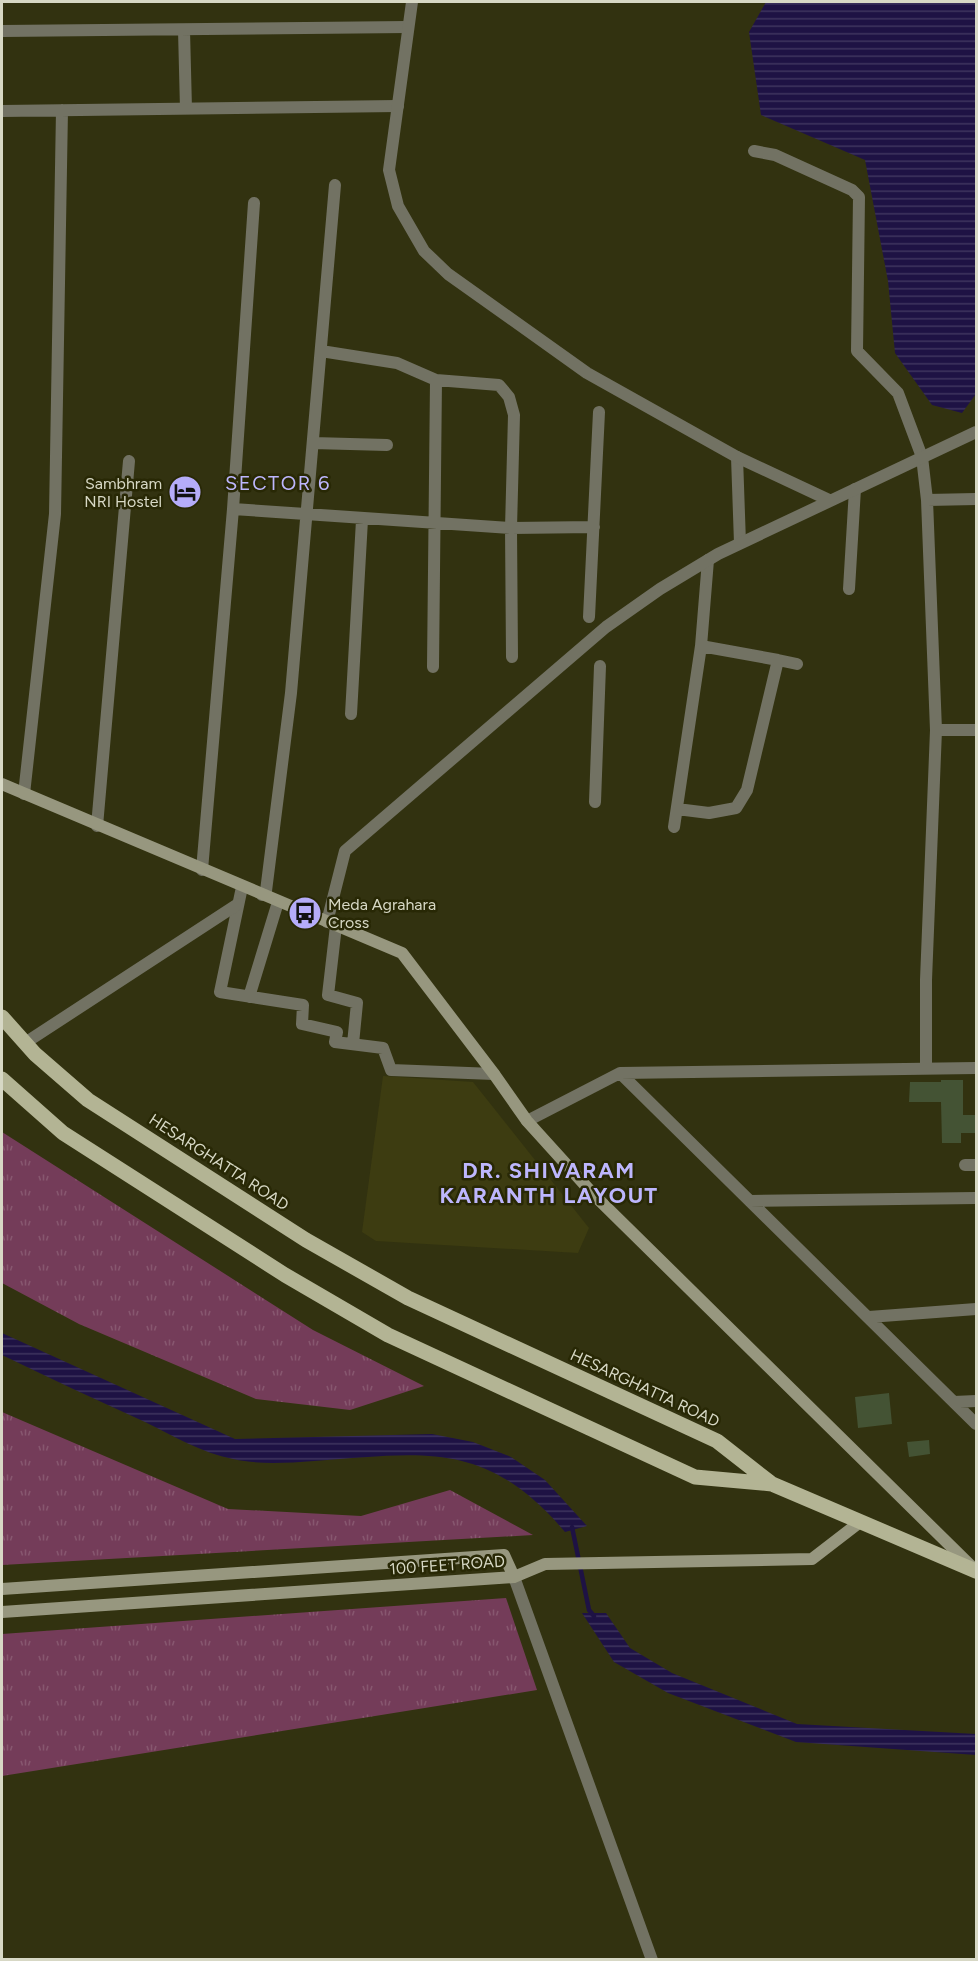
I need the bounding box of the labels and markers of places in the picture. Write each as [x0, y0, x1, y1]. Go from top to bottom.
place label: Sambhram NRI Hostel [84, 474, 162, 511]
hotel icon: Sambhram NRI Hostel [167, 474, 203, 510]
bus stop icon: Meda Agrahara Cross [287, 895, 323, 931]
place label: Meda Agrahara Cross [328, 895, 436, 932]

